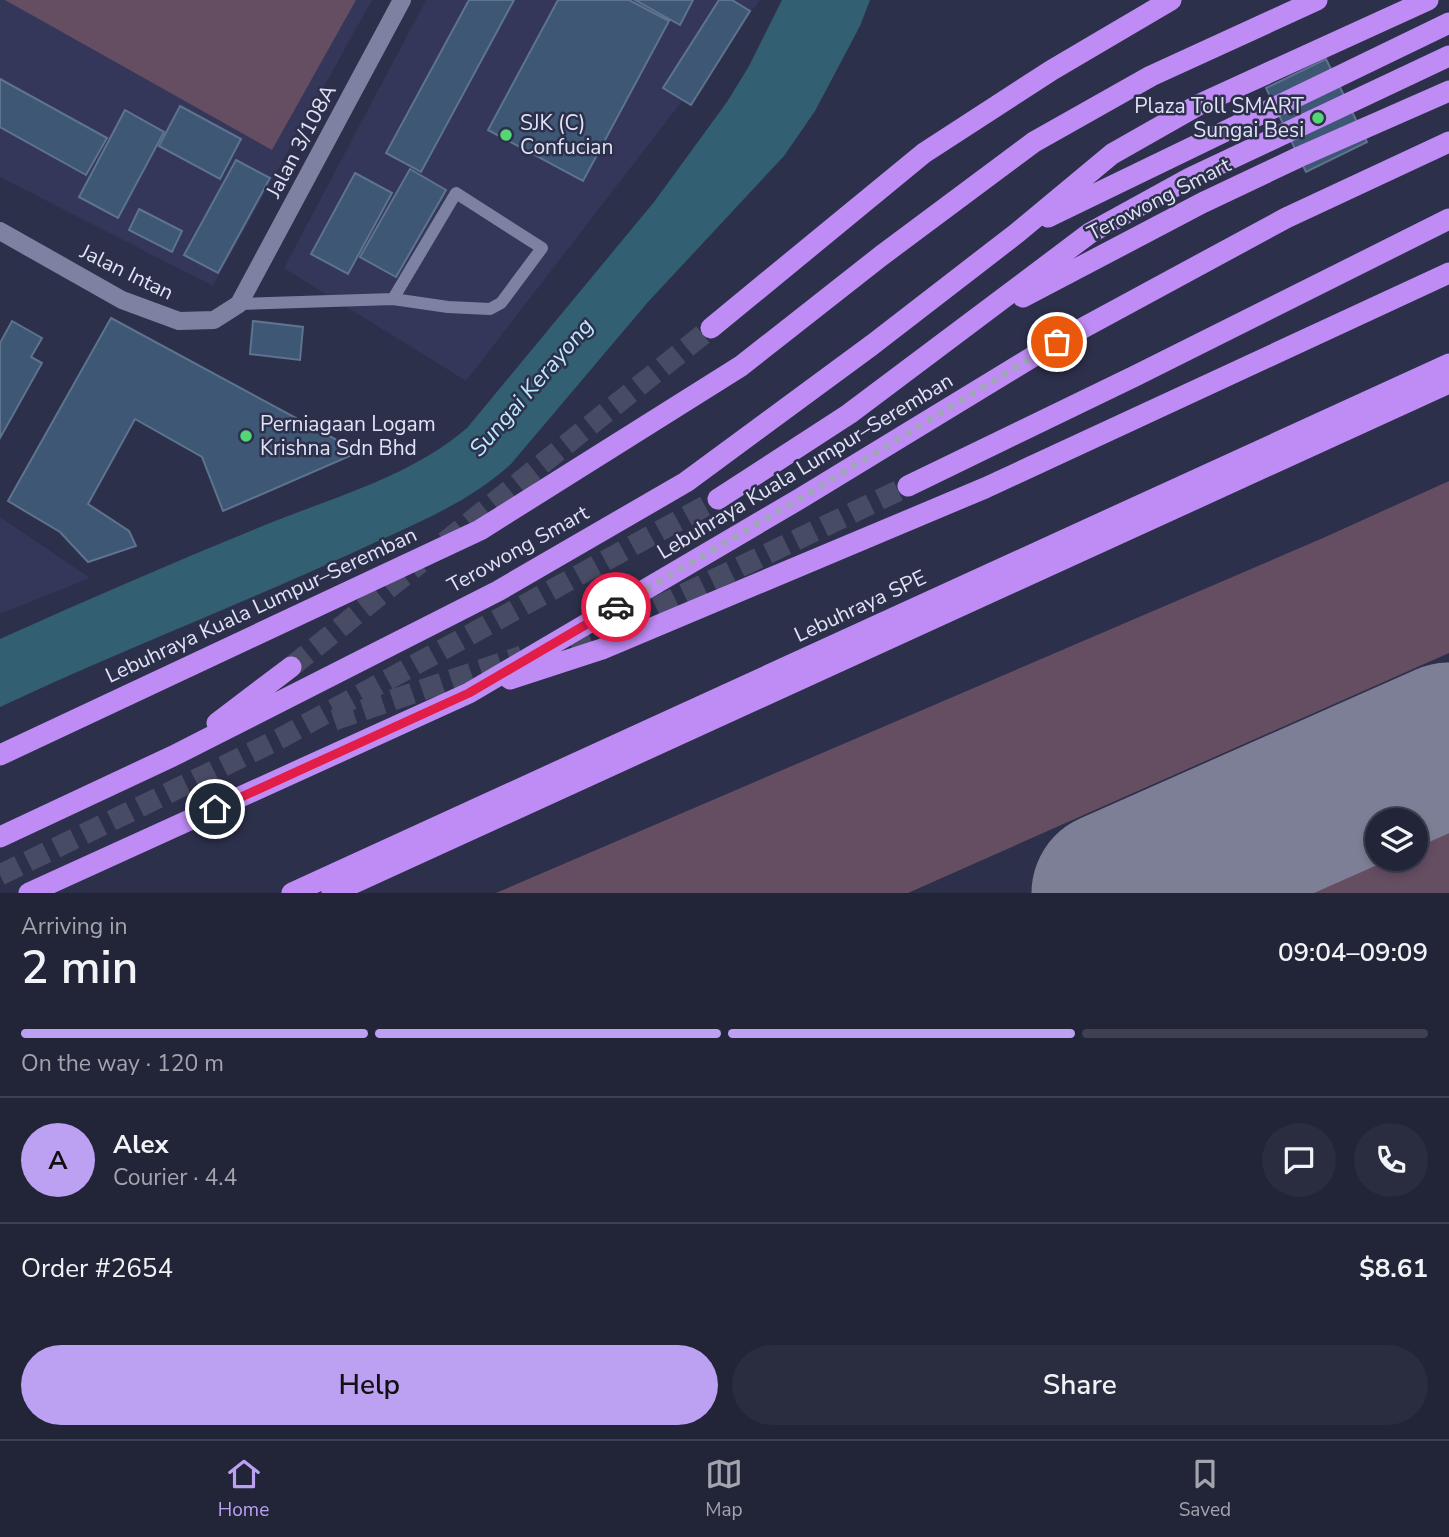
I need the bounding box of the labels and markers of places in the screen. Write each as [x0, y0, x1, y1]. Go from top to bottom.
place label: Plaza Toll SMART Sungai Besi [1134, 92, 1304, 144]
place label: SJK (C) Confucian [520, 109, 613, 161]
marker: Plaza Toll SMART Sungai Besi [1310, 110, 1326, 126]
marker: SJK (C) Confucian [498, 127, 514, 143]
pin [1027, 312, 1087, 372]
place label: Perniagaan Logam Krishna Sdn Bhd [260, 410, 436, 462]
marker: Perniagaan Logam Krishna Sdn Bhd [238, 428, 254, 444]
pin [185, 779, 245, 839]

